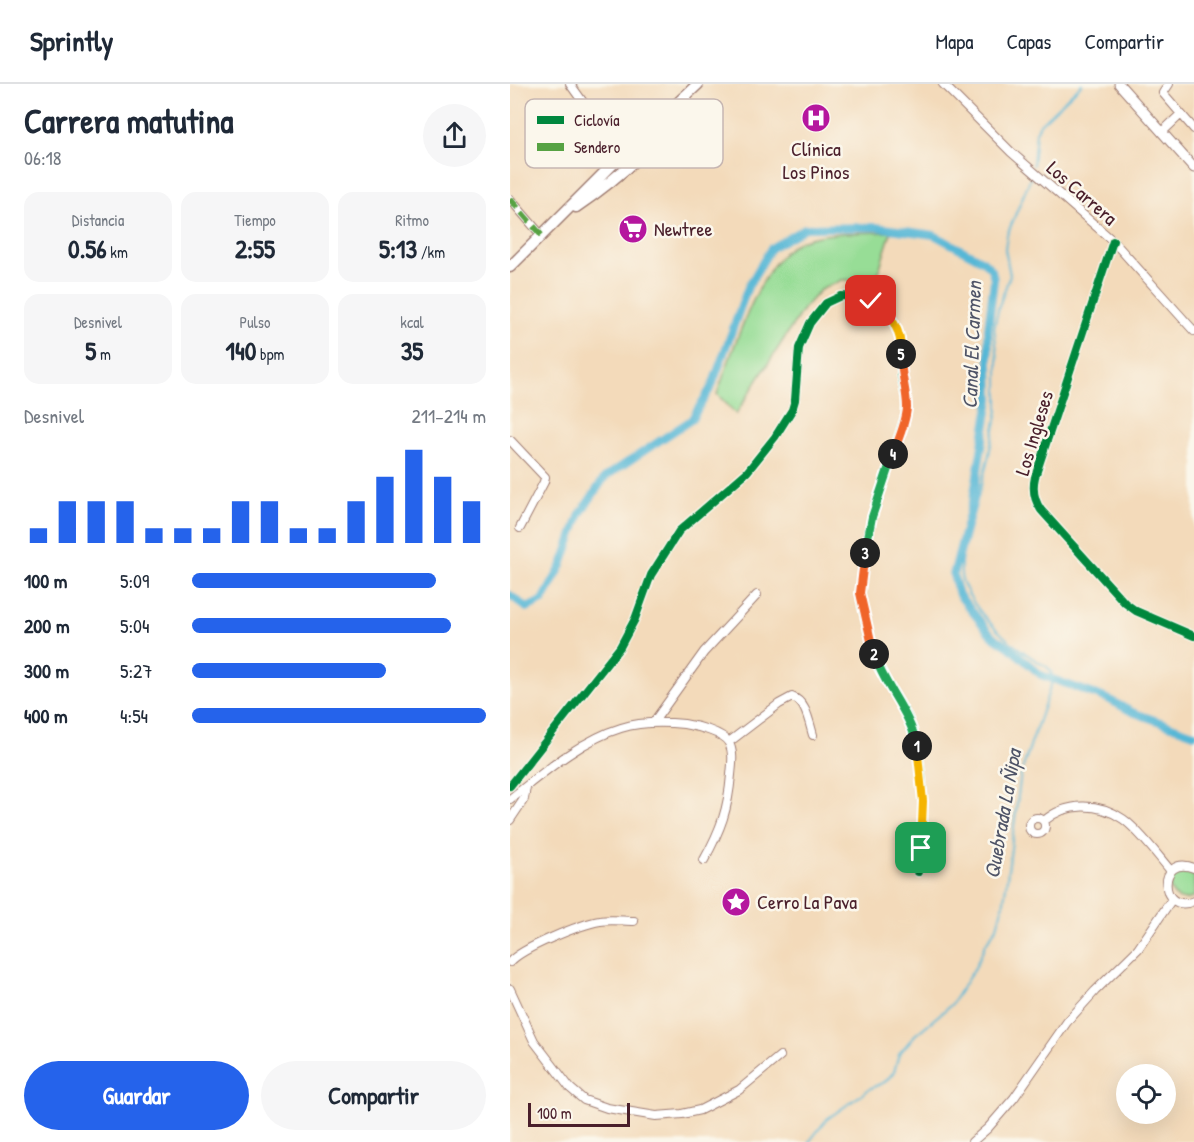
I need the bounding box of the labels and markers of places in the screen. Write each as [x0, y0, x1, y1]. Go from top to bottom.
hospital icon: Clínica Los Pinos [800, 102, 832, 134]
place label: Clínica Los Pinos [783, 135, 850, 185]
supermarket icon: Newtree [617, 213, 649, 245]
place label: Newtree [654, 215, 712, 242]
pin [845, 275, 896, 326]
pin: 5 [886, 339, 916, 369]
pin: 4 [878, 439, 908, 469]
pin: 3 [850, 538, 880, 568]
pin: 2 [859, 639, 889, 669]
pin: 1 [902, 731, 932, 761]
pin [895, 822, 946, 873]
place icon: Cerro La Pava [720, 886, 752, 918]
place label: Cerro La Pava [757, 888, 857, 915]

